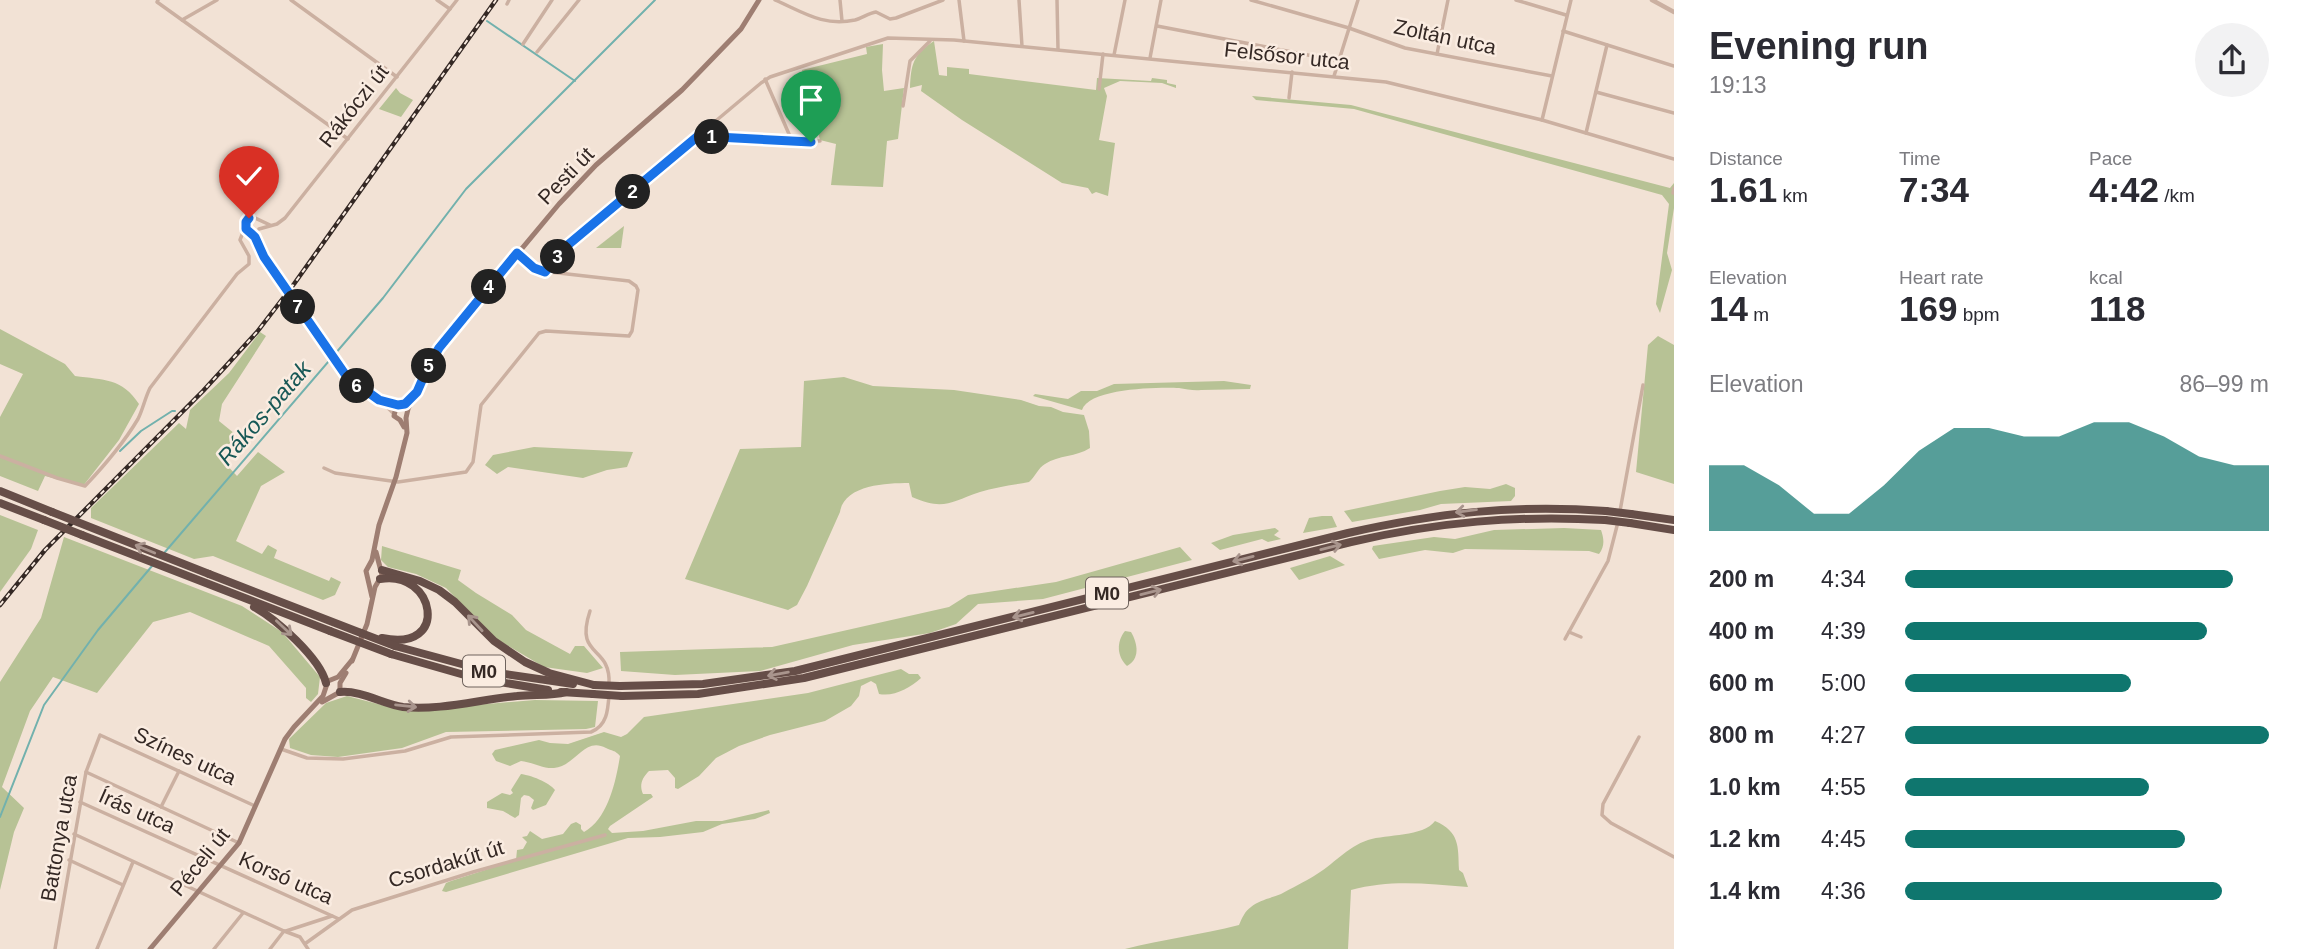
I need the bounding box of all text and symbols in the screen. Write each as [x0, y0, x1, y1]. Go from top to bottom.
street label: Zoltán utca [1392, 14, 1499, 59]
button: share [2195, 23, 2269, 97]
text: Evening run [1709, 25, 1929, 67]
street label: Felsősor utca [1223, 37, 1351, 74]
street label: Rákóczi út [314, 60, 393, 151]
pin [781, 70, 841, 142]
text: 19:13 [1709, 72, 1767, 98]
icon: arrive [792, 81, 830, 119]
pin: 1 [694, 120, 730, 154]
text: 1 [706, 126, 717, 147]
street label: Pesti út [533, 142, 598, 209]
pin [219, 146, 279, 218]
text: Distance [1709, 148, 1783, 169]
text: Time [1899, 148, 1941, 169]
text: Pace [2089, 148, 2132, 169]
icon: check [230, 157, 268, 195]
text: 1.61 [1709, 170, 1777, 209]
text: 7:34 [1899, 170, 1969, 209]
text: 4:42 [2089, 170, 2159, 209]
pin: 2 [616, 174, 650, 210]
text: 2 [627, 181, 638, 202]
text: km [1777, 185, 1808, 206]
text: /km [2159, 185, 2195, 206]
pin: 3 [540, 240, 576, 274]
text: 3 [552, 246, 563, 267]
text: Elevation [1709, 267, 1787, 288]
text: Heart rate [1899, 267, 1983, 288]
text: kcal [2089, 267, 2123, 288]
pin: 4 [472, 270, 506, 304]
text: 4 [483, 276, 494, 297]
text: 14 [1709, 289, 1748, 328]
text: 169 [1899, 289, 1957, 328]
text: 118 [2089, 289, 2145, 328]
pin: 7 [280, 290, 316, 324]
text: 7 [292, 296, 303, 317]
text: m [1748, 304, 1769, 325]
text: bpm [1957, 304, 2000, 325]
pin: 5 [412, 348, 446, 384]
water label: Rákos-patak [212, 355, 317, 470]
text: 5 [423, 355, 434, 376]
pin: 6 [340, 368, 374, 404]
text: Elevation [1709, 371, 1804, 397]
text: 86–99 m [2179, 371, 2269, 397]
text: 6 [351, 375, 362, 396]
one-way arrow [1455, 505, 1477, 518]
one-way arrow [1319, 540, 1342, 553]
one-way arrow [135, 541, 157, 554]
one-way arrow [1232, 553, 1255, 566]
text: 200 m [1709, 566, 1774, 592]
text: 4:34 [1821, 566, 1866, 592]
road number: M0 [1086, 578, 1128, 608]
one-way arrow [1139, 585, 1162, 598]
one-way arrow [1012, 609, 1035, 622]
one-way arrow [467, 614, 484, 632]
text: 400 m [1709, 618, 1774, 644]
text: 4:39 [1821, 618, 1866, 644]
one-way arrow [275, 620, 292, 637]
road number: M0 [463, 656, 505, 686]
one-way arrow [767, 668, 790, 681]
text: 600 m [1709, 670, 1774, 696]
text: 5:00 [1821, 670, 1866, 696]
one-way arrow [394, 700, 417, 713]
street label: Színes utca [131, 722, 240, 789]
text: 800 m [1709, 722, 1774, 748]
text: 4:27 [1821, 722, 1866, 748]
street label: Battonya utca [36, 772, 81, 903]
text: 1.0 km [1709, 774, 1781, 800]
text: 4:55 [1821, 774, 1866, 800]
street label: Írás utca [96, 784, 179, 838]
street label: Péceli út [165, 823, 234, 900]
text: 1.2 km [1709, 826, 1781, 852]
text: 4:45 [1821, 826, 1866, 852]
street label: Csordakút út [386, 835, 506, 892]
street label: Korsó utca [236, 847, 337, 909]
text: 1.4 km [1709, 878, 1781, 904]
text: 4:36 [1821, 878, 1866, 904]

